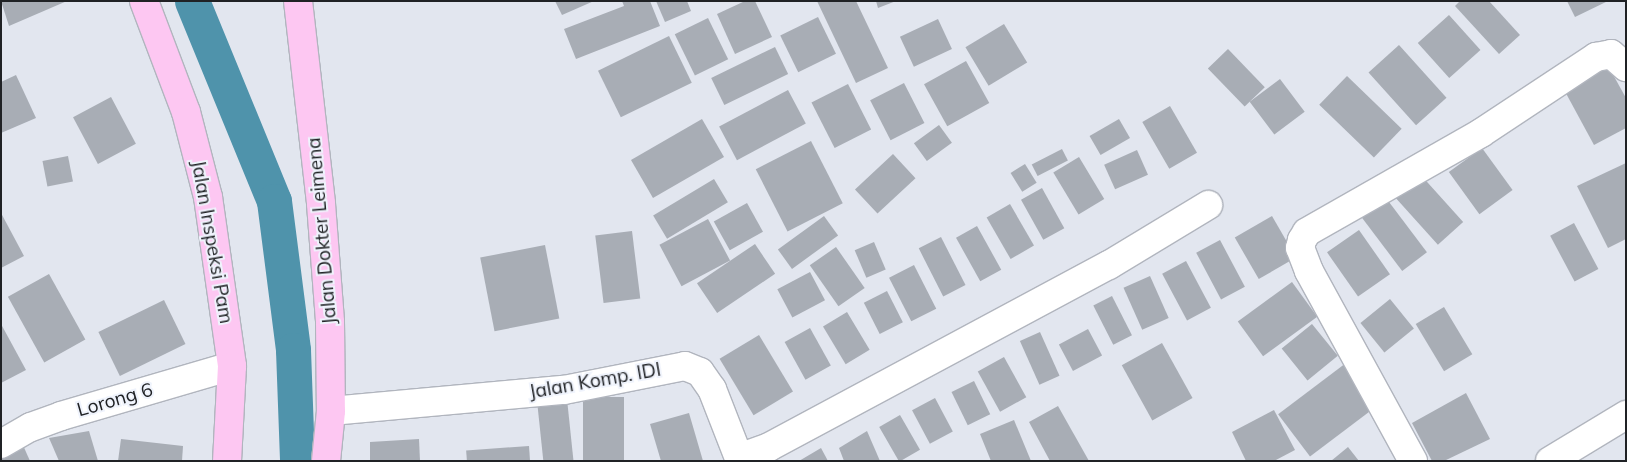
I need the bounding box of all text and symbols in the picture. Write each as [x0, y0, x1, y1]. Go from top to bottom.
street label: Jalan Dokter Leimena [302, 137, 342, 325]
street label: Jalan Inspeksi Pam [186, 159, 238, 325]
street label: Jalan Komp. IDI [527, 358, 663, 404]
street label: Lorong 6 [75, 378, 155, 422]

